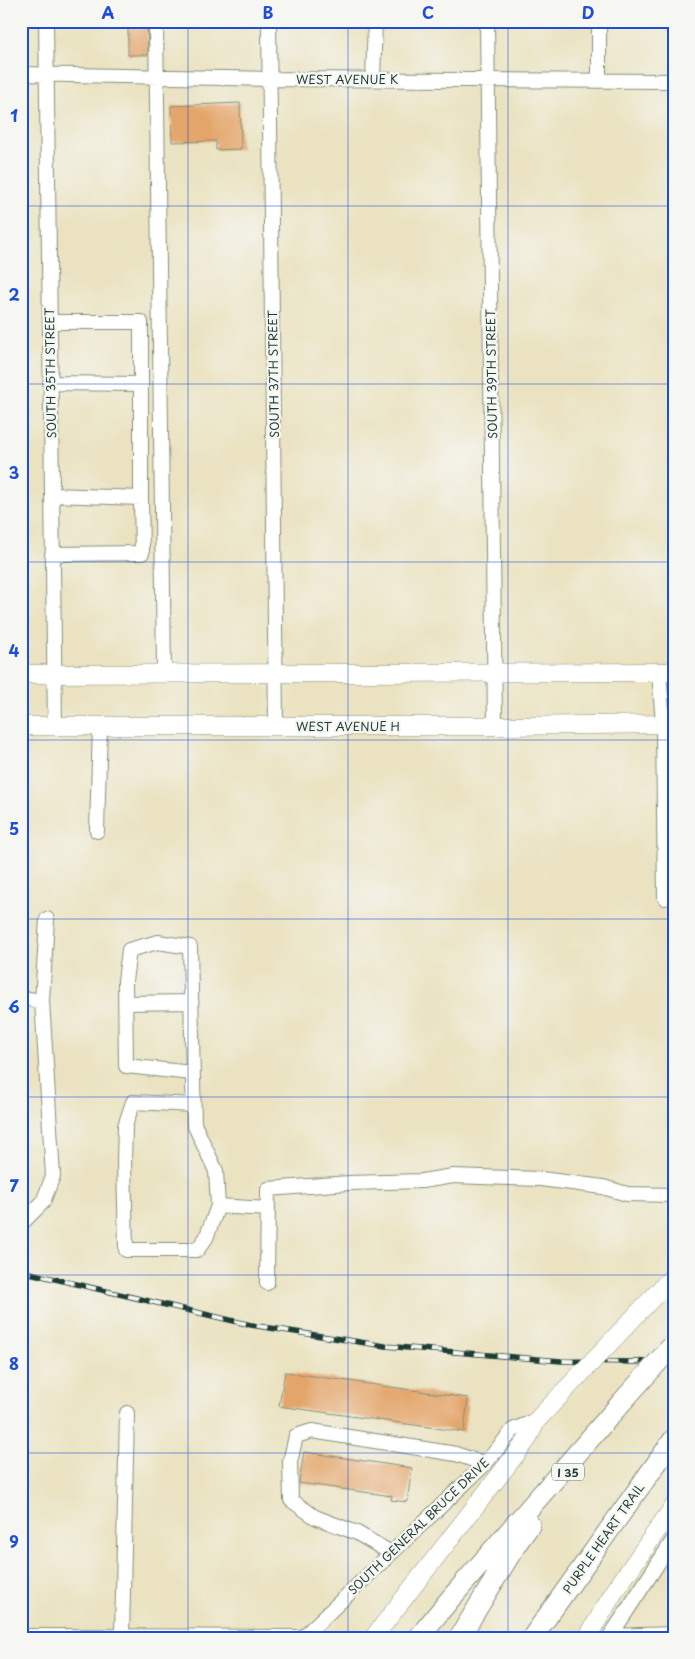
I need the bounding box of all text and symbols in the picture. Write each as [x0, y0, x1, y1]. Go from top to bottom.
text: A [102, 0, 115, 24]
text: B [263, 0, 274, 24]
text: C [422, 0, 434, 24]
text: D [582, 0, 594, 24]
street label: WEST AVENUE K [296, 70, 398, 88]
text: 1 [10, 103, 18, 127]
text: 2 [8, 282, 20, 306]
street label: SOUTH 35TH STREET [40, 307, 60, 438]
street label: SOUTH 39TH STREET [481, 308, 501, 439]
street label: SOUTH 37TH STREET [263, 309, 283, 438]
text: 3 [9, 460, 19, 484]
text: 4 [9, 638, 20, 662]
street label: WEST AVENUE H [296, 717, 400, 735]
text: 5 [9, 816, 19, 840]
text: 6 [8, 994, 20, 1018]
text: 7 [9, 1173, 19, 1197]
text: 8 [9, 1351, 19, 1375]
street label: SOUTH GENERAL BRUCE DRIVE [343, 1454, 493, 1598]
road number: I 35 [552, 1464, 584, 1480]
street label: PURPLE HEART TRAIL [558, 1479, 648, 1597]
text: 9 [9, 1529, 19, 1553]

